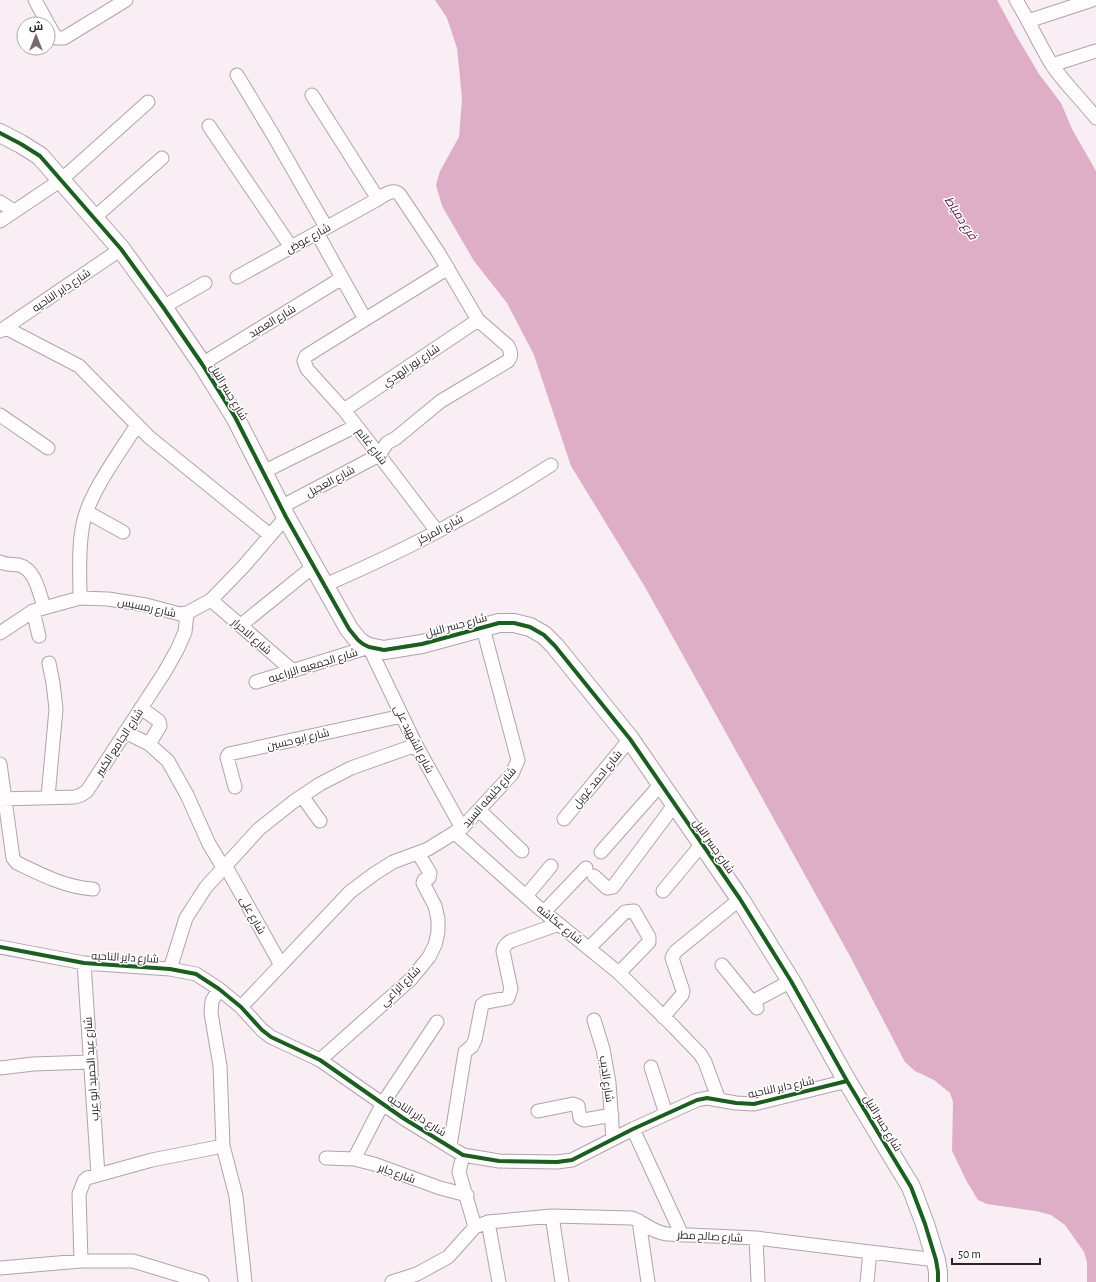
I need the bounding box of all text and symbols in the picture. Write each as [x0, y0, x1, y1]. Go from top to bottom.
north arrow [16, 16, 56, 56]
text: ش [29, 21, 43, 33]
water label: فرع دمياط [941, 194, 980, 244]
street label: شارع عوض [284, 222, 333, 257]
street label: شارع داير الناحيه [30, 267, 93, 316]
street label: شارع العميد [247, 303, 299, 341]
street label: شارع نور الهدي [381, 342, 443, 391]
street label: شارع جسر النيل [206, 362, 250, 423]
street label: شارع غانم [352, 426, 389, 468]
street label: شارع العجيل [304, 464, 357, 501]
street label: شارع المركز [415, 513, 466, 548]
street label: شارع رمسيس [116, 596, 177, 621]
street label: شارع جسر النيل [424, 612, 489, 641]
street label: شارع الاحرار [228, 616, 274, 658]
street label: شارع الجمعيه الزراعيه [267, 647, 360, 686]
street label: شارع الشهيد على [390, 703, 435, 776]
street label: شارع الجامع الكبير [93, 707, 147, 780]
street label: شارع ابو حسين [266, 727, 331, 754]
street label: شارع احمد غويل [571, 748, 625, 812]
street label: شارع خليفه السيد [460, 765, 520, 831]
street label: شارع جسر النيل [689, 817, 736, 877]
street label: شارع على [236, 895, 267, 937]
street label: شارع عكاشه [533, 903, 585, 948]
street label: شارع داير الناحيه [91, 950, 159, 967]
street label: شارع الراعي [378, 964, 425, 1011]
street label: شارع عبد الحميد ابو عرب [82, 1017, 103, 1121]
street label: شارع الديب [596, 1055, 615, 1103]
street label: شارع داير الناحيه [747, 1075, 816, 1102]
street label: شارع داير الناحيه [384, 1092, 448, 1140]
street label: شارع جسر النيل [860, 1093, 904, 1154]
street label: شارع جابر [375, 1161, 417, 1187]
street label: شارع صالح مطر [676, 1229, 743, 1246]
scale bar [952, 1240, 1040, 1266]
text: 50 m [958, 1248, 981, 1260]

